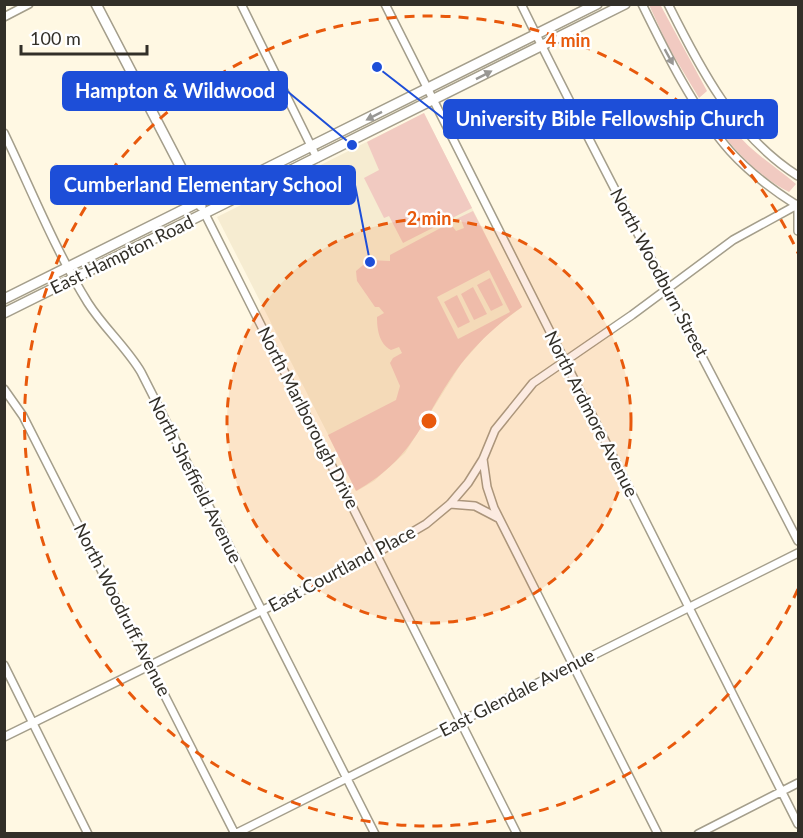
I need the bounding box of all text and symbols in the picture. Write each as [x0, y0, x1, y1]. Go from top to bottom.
scale bar [21, 18, 147, 56]
text: 100 m [30, 27, 81, 49]
text: 4 min [546, 29, 590, 51]
one-way arrow [664, 48, 674, 65]
one-way arrow [476, 70, 493, 79]
callout: Hampton & Wildwood [63, 72, 287, 110]
text: Hampton & Wildwood [75, 78, 275, 102]
callout: University Bible Fellowship Church [444, 100, 777, 138]
text: University Bible Fellowship Church [456, 106, 764, 130]
one-way arrow [365, 110, 383, 120]
callout: Cumberland Elementary School [51, 166, 355, 204]
text: Cumberland Elementary School [64, 172, 342, 196]
street label: North Woodburn Street [606, 184, 714, 361]
text: 2 min [407, 207, 451, 229]
street label: East Hampton Road [46, 210, 197, 298]
street label: North Marlborough Drive [253, 323, 364, 512]
street label: North Ardmore Avenue [540, 327, 643, 500]
street label: North Sheffield Avenue [144, 393, 247, 566]
centre of rings [419, 411, 439, 431]
street label: North Woodruff Avenue [70, 519, 176, 700]
street label: East Courtland Place [264, 520, 419, 616]
street label: East Glendale Avenue [435, 643, 598, 741]

